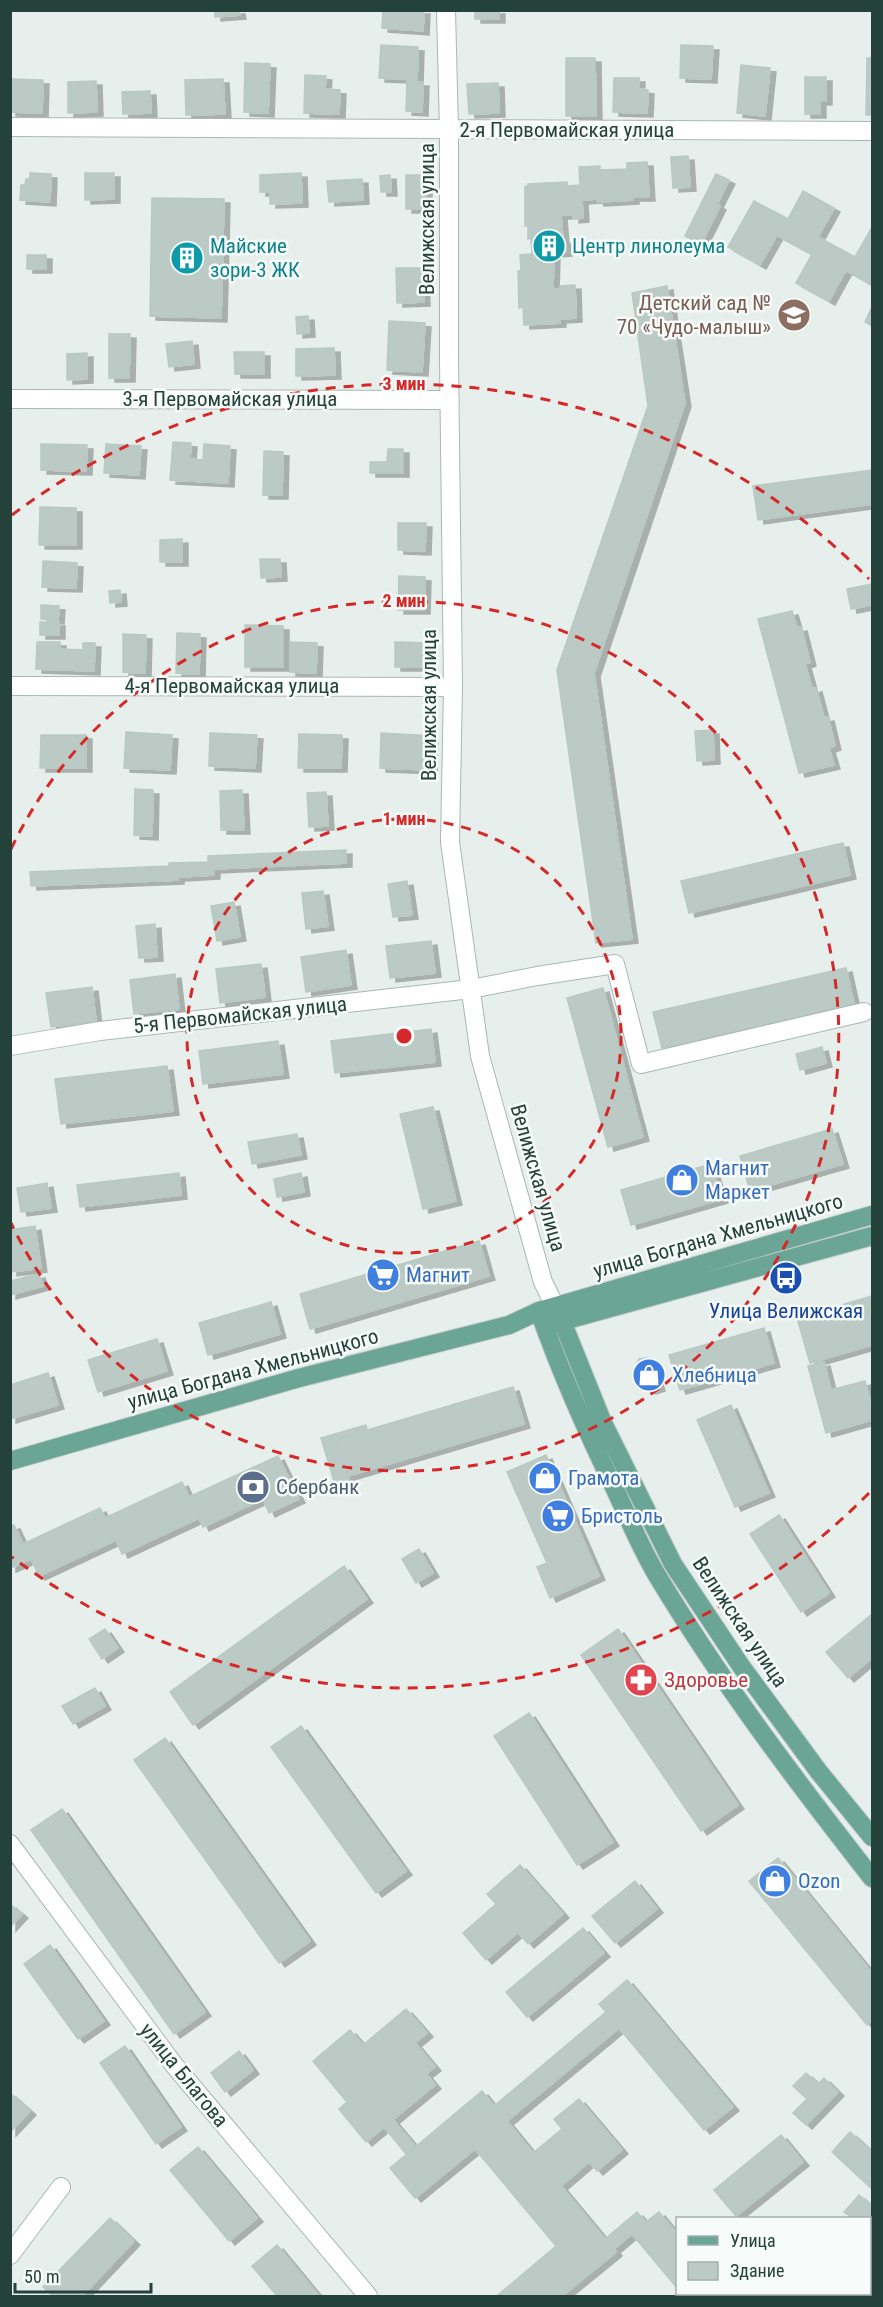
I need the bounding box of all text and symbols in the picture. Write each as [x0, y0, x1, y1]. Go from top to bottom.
street label: 2-я Первомайская улица [460, 118, 674, 142]
street label: Велижская улица [415, 143, 439, 295]
building icon: Центр линолеума [531, 228, 567, 264]
place label: Майские зори-3 ЖК [210, 234, 300, 282]
place label: Центр линолеума [572, 234, 725, 258]
building icon: Майские зори-3 ЖК [169, 240, 205, 276]
place label: Детский сад № 70 «Чудо-малыш» [617, 291, 771, 339]
school or university icon: Детский сад № 70 «Чудо-малыш» [776, 297, 812, 333]
text: 3 мин [382, 373, 426, 394]
street label: 3-я Первомайская улица [123, 387, 337, 411]
text: 2 мин [382, 590, 426, 611]
street label: Велижская улица [417, 629, 441, 781]
street label: 4-я Первомайская улица [125, 674, 339, 698]
text: 1 мин [382, 808, 426, 829]
street label: 5-я Первомайская улица [132, 992, 348, 1038]
centre of rings [394, 1026, 414, 1046]
street label: Велижская улица [506, 1102, 570, 1254]
place label: Магнит Маркет [705, 1156, 770, 1204]
shop icon: Магнит Маркет [664, 1162, 700, 1198]
street label: улица Богдана Хмельницкого [590, 1189, 846, 1283]
supermarket icon: Магнит [365, 1257, 401, 1293]
bus stop icon: Улица Велижская [768, 1260, 804, 1296]
place label: Магнит [406, 1263, 470, 1287]
place label: Улица Велижская [709, 1299, 863, 1323]
street label: улица Богдана Хмельницкого [125, 1324, 381, 1414]
shop icon: Хлебница [631, 1357, 667, 1393]
place label: Хлебница [672, 1363, 757, 1387]
shop icon: Грамота [527, 1460, 563, 1496]
place label: Грамота [568, 1466, 639, 1490]
bank icon: Сбербанк [235, 1469, 271, 1505]
place label: Сбербанк [276, 1475, 359, 1499]
supermarket icon: Бристоль [540, 1498, 576, 1534]
place label: Бристоль [581, 1504, 663, 1528]
street label: Велижская улица [688, 1552, 792, 1692]
pharmacy icon: Здоровье [623, 1662, 659, 1698]
place label: Здоровье [664, 1668, 748, 1692]
shop icon: Ozon [757, 1863, 793, 1899]
place label: Ozon [798, 1869, 840, 1893]
street label: улица Благова [135, 2018, 233, 2132]
legend [676, 2217, 871, 2295]
text: Улица [730, 2230, 776, 2251]
scale bar [15, 2256, 152, 2294]
text: Здание [730, 2260, 784, 2281]
text: 50 m [24, 2266, 59, 2287]

